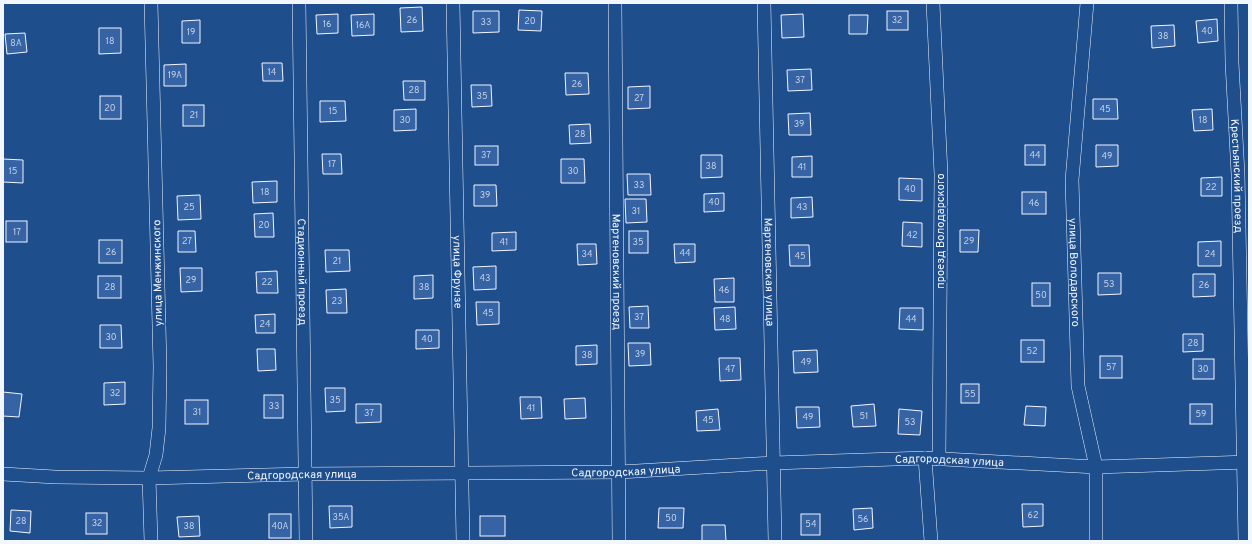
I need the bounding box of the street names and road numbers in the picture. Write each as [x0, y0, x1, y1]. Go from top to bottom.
street label: Крестьянский проезд [1227, 118, 1245, 233]
street label: проезд Володарского [934, 173, 948, 289]
street label: Мартеновский проезд [609, 214, 623, 330]
street label: Мартеновская улица [760, 217, 777, 327]
street label: Стадионный проезд [294, 218, 309, 326]
street label: улица Володарского [1065, 218, 1082, 327]
street label: улица Менжинского [150, 219, 166, 327]
street label: улица Фрунзе [449, 235, 465, 309]
street label: Садгородская улица [895, 452, 1005, 470]
street label: Садгородская улица [571, 462, 681, 480]
street label: Садгородская улица [247, 468, 357, 483]

